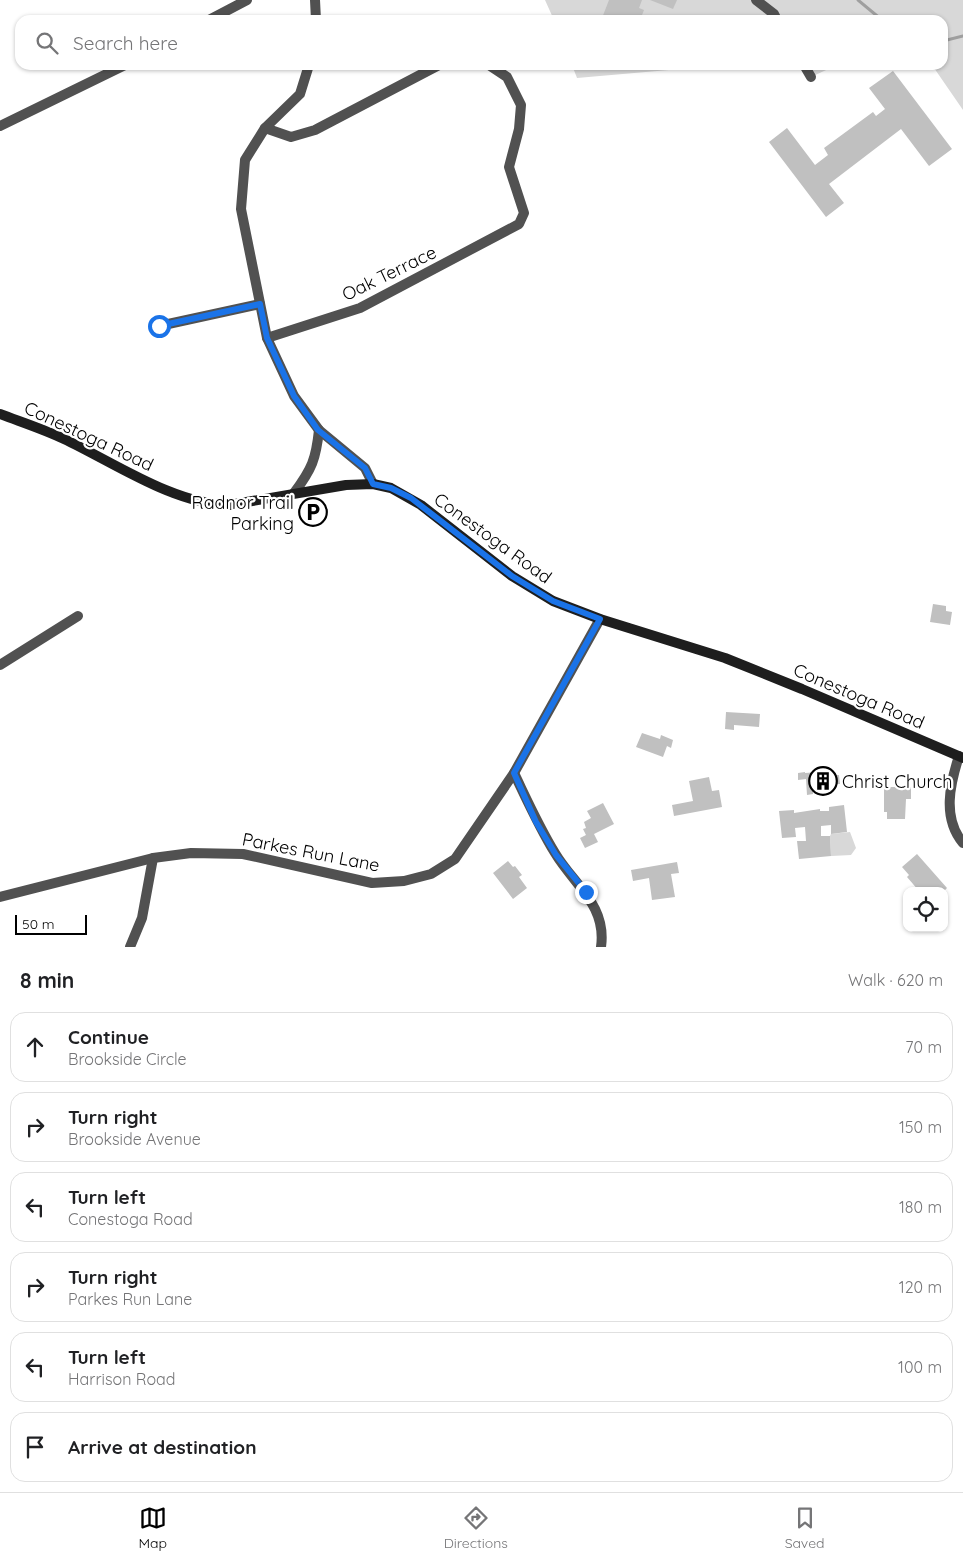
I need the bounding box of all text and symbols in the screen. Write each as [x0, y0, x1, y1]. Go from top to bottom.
search box [15, 15, 948, 70]
icon: search [33, 29, 61, 57]
text: Search here [73, 31, 178, 55]
street label: Oak Terrace [338, 240, 440, 306]
route start [148, 315, 171, 338]
street label: Conestoga Road [21, 396, 157, 476]
street label: Conestoga Road [430, 488, 556, 588]
place label: Radnor Trail Parking [192, 491, 294, 535]
parking icon: Radnor Trail Parking [298, 497, 328, 527]
street label: Conestoga Road [790, 658, 928, 734]
building icon: Christ Church [808, 766, 838, 796]
place label: Christ Church [842, 770, 953, 793]
street label: Parkes Run Lane [240, 827, 382, 877]
route end [575, 881, 598, 904]
map controls [903, 887, 948, 932]
button: locate [903, 887, 948, 932]
scale bar [15, 912, 88, 935]
text: 50 m [22, 915, 55, 933]
text: 8 min [20, 967, 74, 993]
text: Walk · 620 m [848, 970, 943, 990]
text: Continue [68, 1025, 149, 1049]
icon: ahead [21, 1033, 49, 1061]
text: 70 m [905, 1037, 942, 1057]
text: Brookside Circle [68, 1049, 187, 1069]
text: Turn right [68, 1105, 157, 1129]
icon: right [21, 1113, 49, 1141]
text: 150 m [899, 1117, 942, 1137]
text: Brookside Avenue [68, 1129, 201, 1149]
text: Turn left [68, 1185, 146, 1209]
icon: left [21, 1193, 49, 1221]
text: 180 m [899, 1197, 942, 1217]
text: Conestoga Road [68, 1209, 193, 1229]
text: Turn right [68, 1265, 157, 1289]
icon: right [21, 1273, 49, 1301]
text: 120 m [899, 1277, 942, 1297]
text: Parkes Run Lane [68, 1289, 192, 1309]
text: Turn left [68, 1345, 146, 1369]
icon: left [21, 1353, 49, 1381]
text: 100 m [898, 1357, 942, 1377]
text: Harrison Road [68, 1369, 175, 1389]
icon: arrive [21, 1433, 49, 1461]
text: Arrive at destination [68, 1435, 257, 1459]
tab: Map [138, 1504, 167, 1552]
tab: Directions [444, 1504, 508, 1552]
tab: Saved [785, 1504, 825, 1552]

